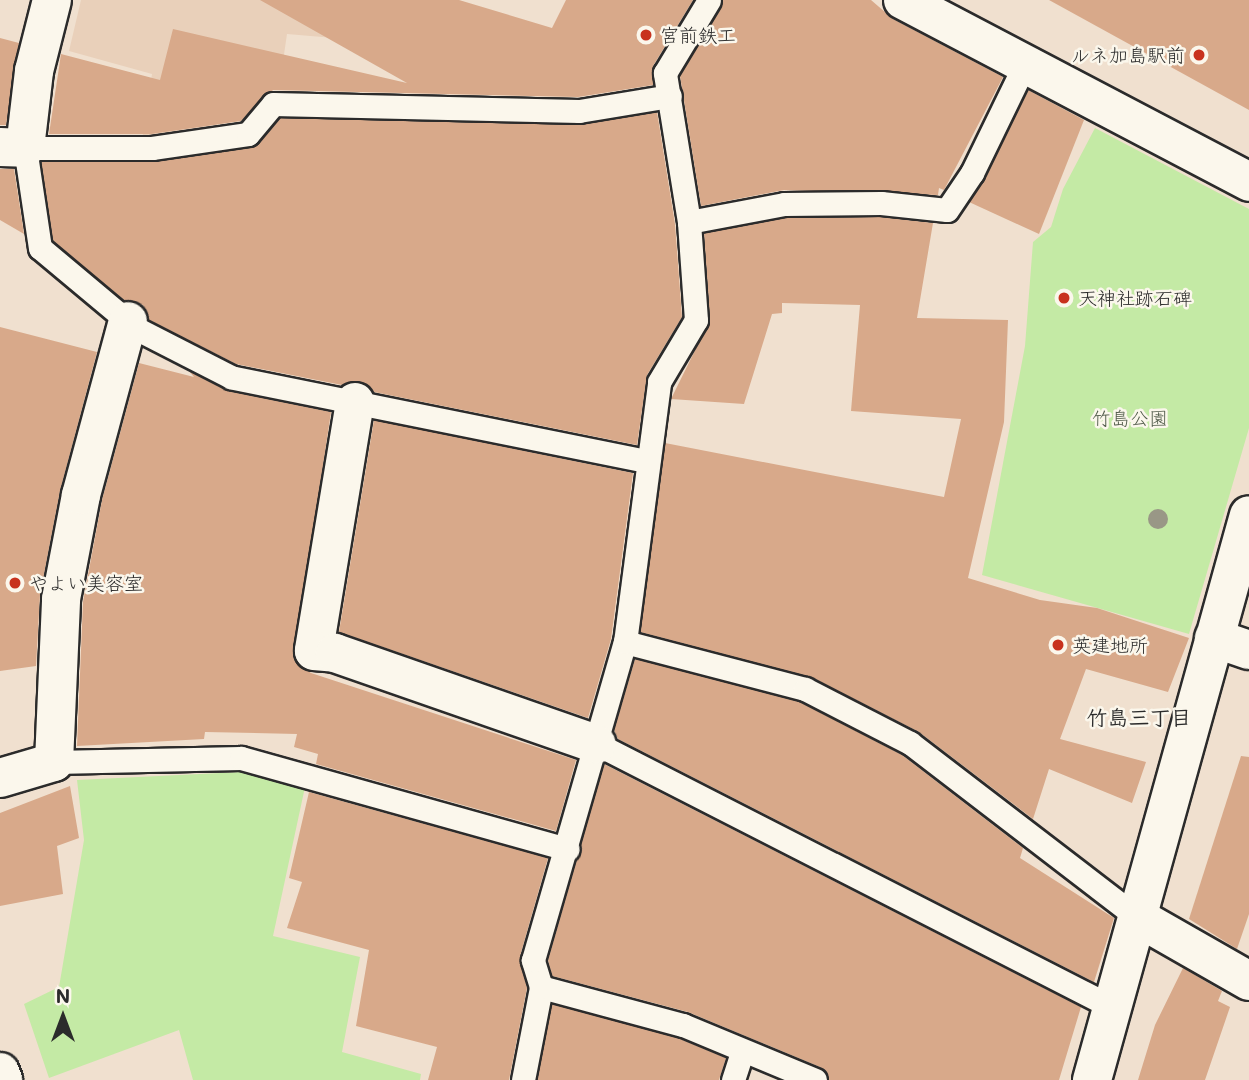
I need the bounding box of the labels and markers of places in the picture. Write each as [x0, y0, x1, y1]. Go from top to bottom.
place label: 宮前鉄工 [660, 24, 736, 46]
marker: 宮前鉄工 [638, 27, 654, 43]
place label: ルネ加島駅前 [1071, 44, 1185, 66]
marker: ルネ加島駅前 [1191, 47, 1207, 63]
place label: 天神社跡石碑 [1078, 287, 1192, 309]
marker: 天神社跡石碑 [1056, 290, 1072, 306]
place label: やよい美容室 [29, 572, 143, 594]
marker: やよい美容室 [7, 575, 23, 591]
place label: 英建地所 [1072, 634, 1148, 656]
marker: 英建地所 [1050, 637, 1066, 653]

